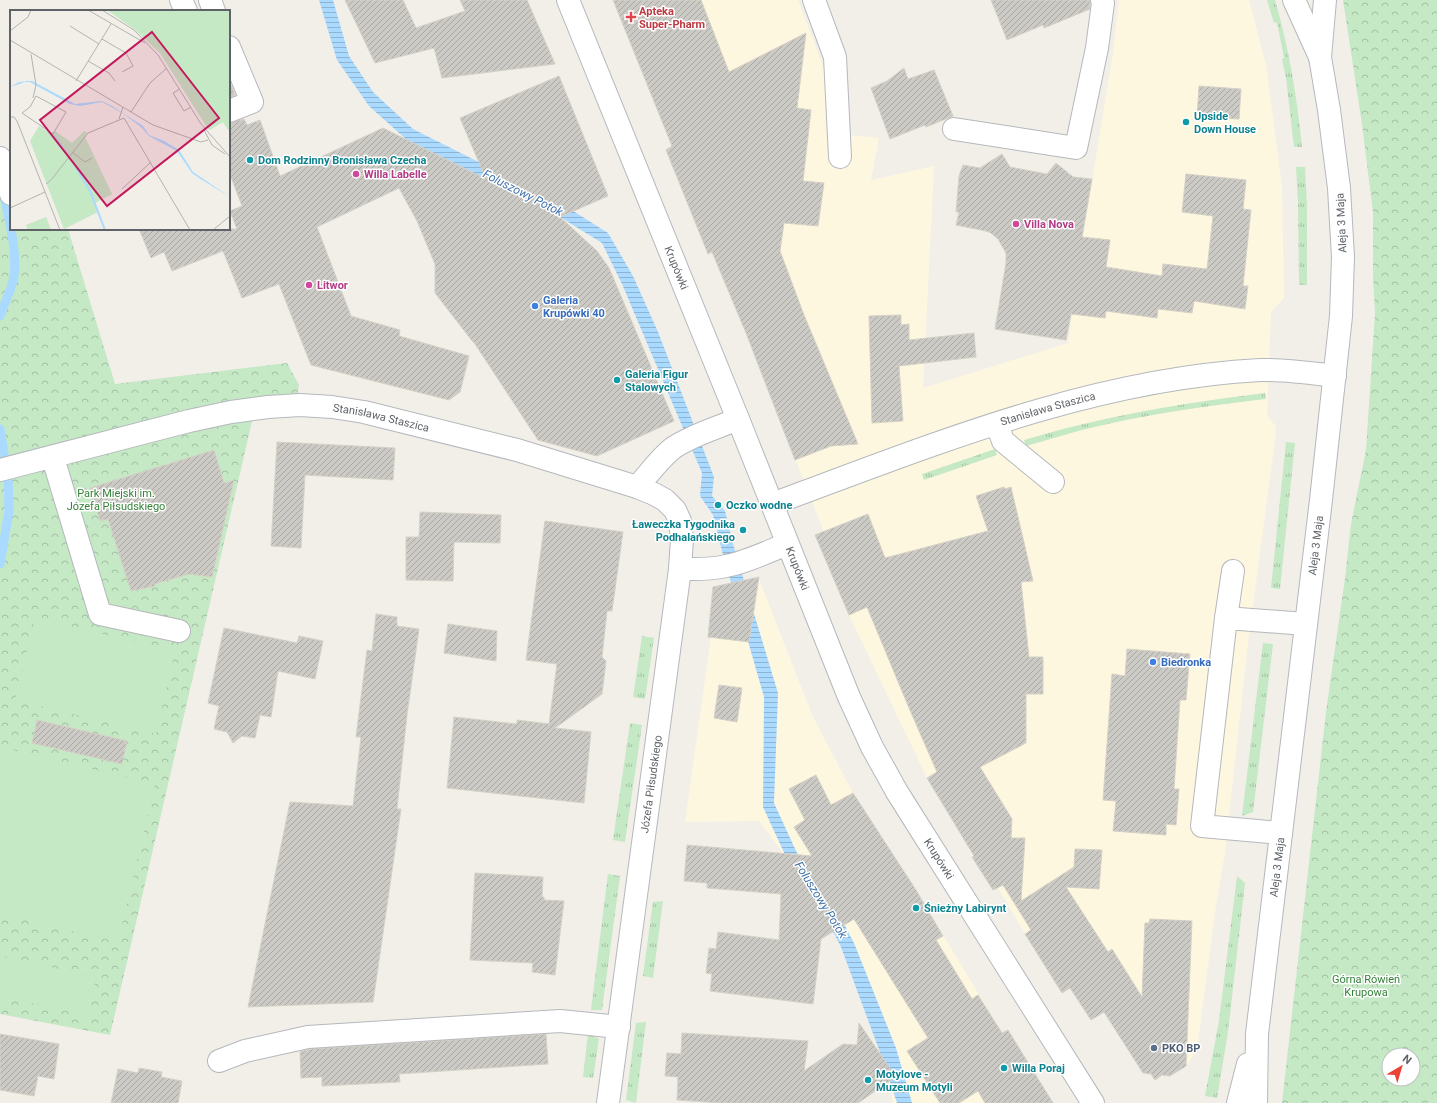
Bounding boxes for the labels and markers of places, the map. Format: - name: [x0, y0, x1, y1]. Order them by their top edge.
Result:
- place label: Apteka Super-Pharm: [639, 5, 705, 31]
- marker: Apteka Super-Pharm: [626, 12, 636, 22]
- place label: Upside Down House: [1194, 110, 1256, 136]
- marker: Upside Down House: [1181, 117, 1191, 127]
- place label: Dom Rodzinny Bronisława Czecha: [258, 154, 426, 167]
- marker: Dom Rodzinny Bronisława Czecha: [245, 155, 255, 165]
- place label: Willa Labelle: [364, 168, 427, 181]
- marker: Willa Labelle: [351, 169, 361, 179]
- place label: Villa Nova: [1024, 218, 1074, 231]
- marker: Villa Nova: [1011, 219, 1021, 229]
- place label: Litwor: [317, 279, 348, 292]
- marker: Litwor: [304, 280, 314, 290]
- place label: Galeria Krupówki 40: [543, 294, 605, 320]
- marker: Galeria Krupówki 40: [530, 301, 540, 311]
- place label: Galeria Figur Stalowych: [625, 368, 688, 394]
- marker: Galeria Figur Stalowych: [612, 375, 622, 385]
- place label: Oczko wodne: [726, 499, 792, 512]
- marker: Oczko wodne: [713, 500, 723, 510]
- place label: Ławeczka Tygodnika Podhalańskiego: [632, 518, 735, 544]
- marker: Ławeczka Tygodnika Podhalańskiego: [738, 525, 748, 535]
- place label: Biedronka: [1161, 656, 1211, 669]
- marker: Biedronka: [1148, 657, 1158, 667]
- place label: Śnieżny Labirynt: [924, 902, 1007, 915]
- marker: Śnieżny Labirynt: [911, 903, 921, 913]
- place label: PKO BP: [1162, 1042, 1200, 1055]
- marker: PKO BP: [1149, 1043, 1159, 1053]
- place label: Willa Poraj: [1012, 1062, 1065, 1075]
- marker: Willa Poraj: [999, 1063, 1009, 1073]
- place label: Motylove - Muzeum Motyli: [876, 1068, 953, 1094]
- marker: Motylove - Muzeum Motyli: [863, 1075, 873, 1085]

